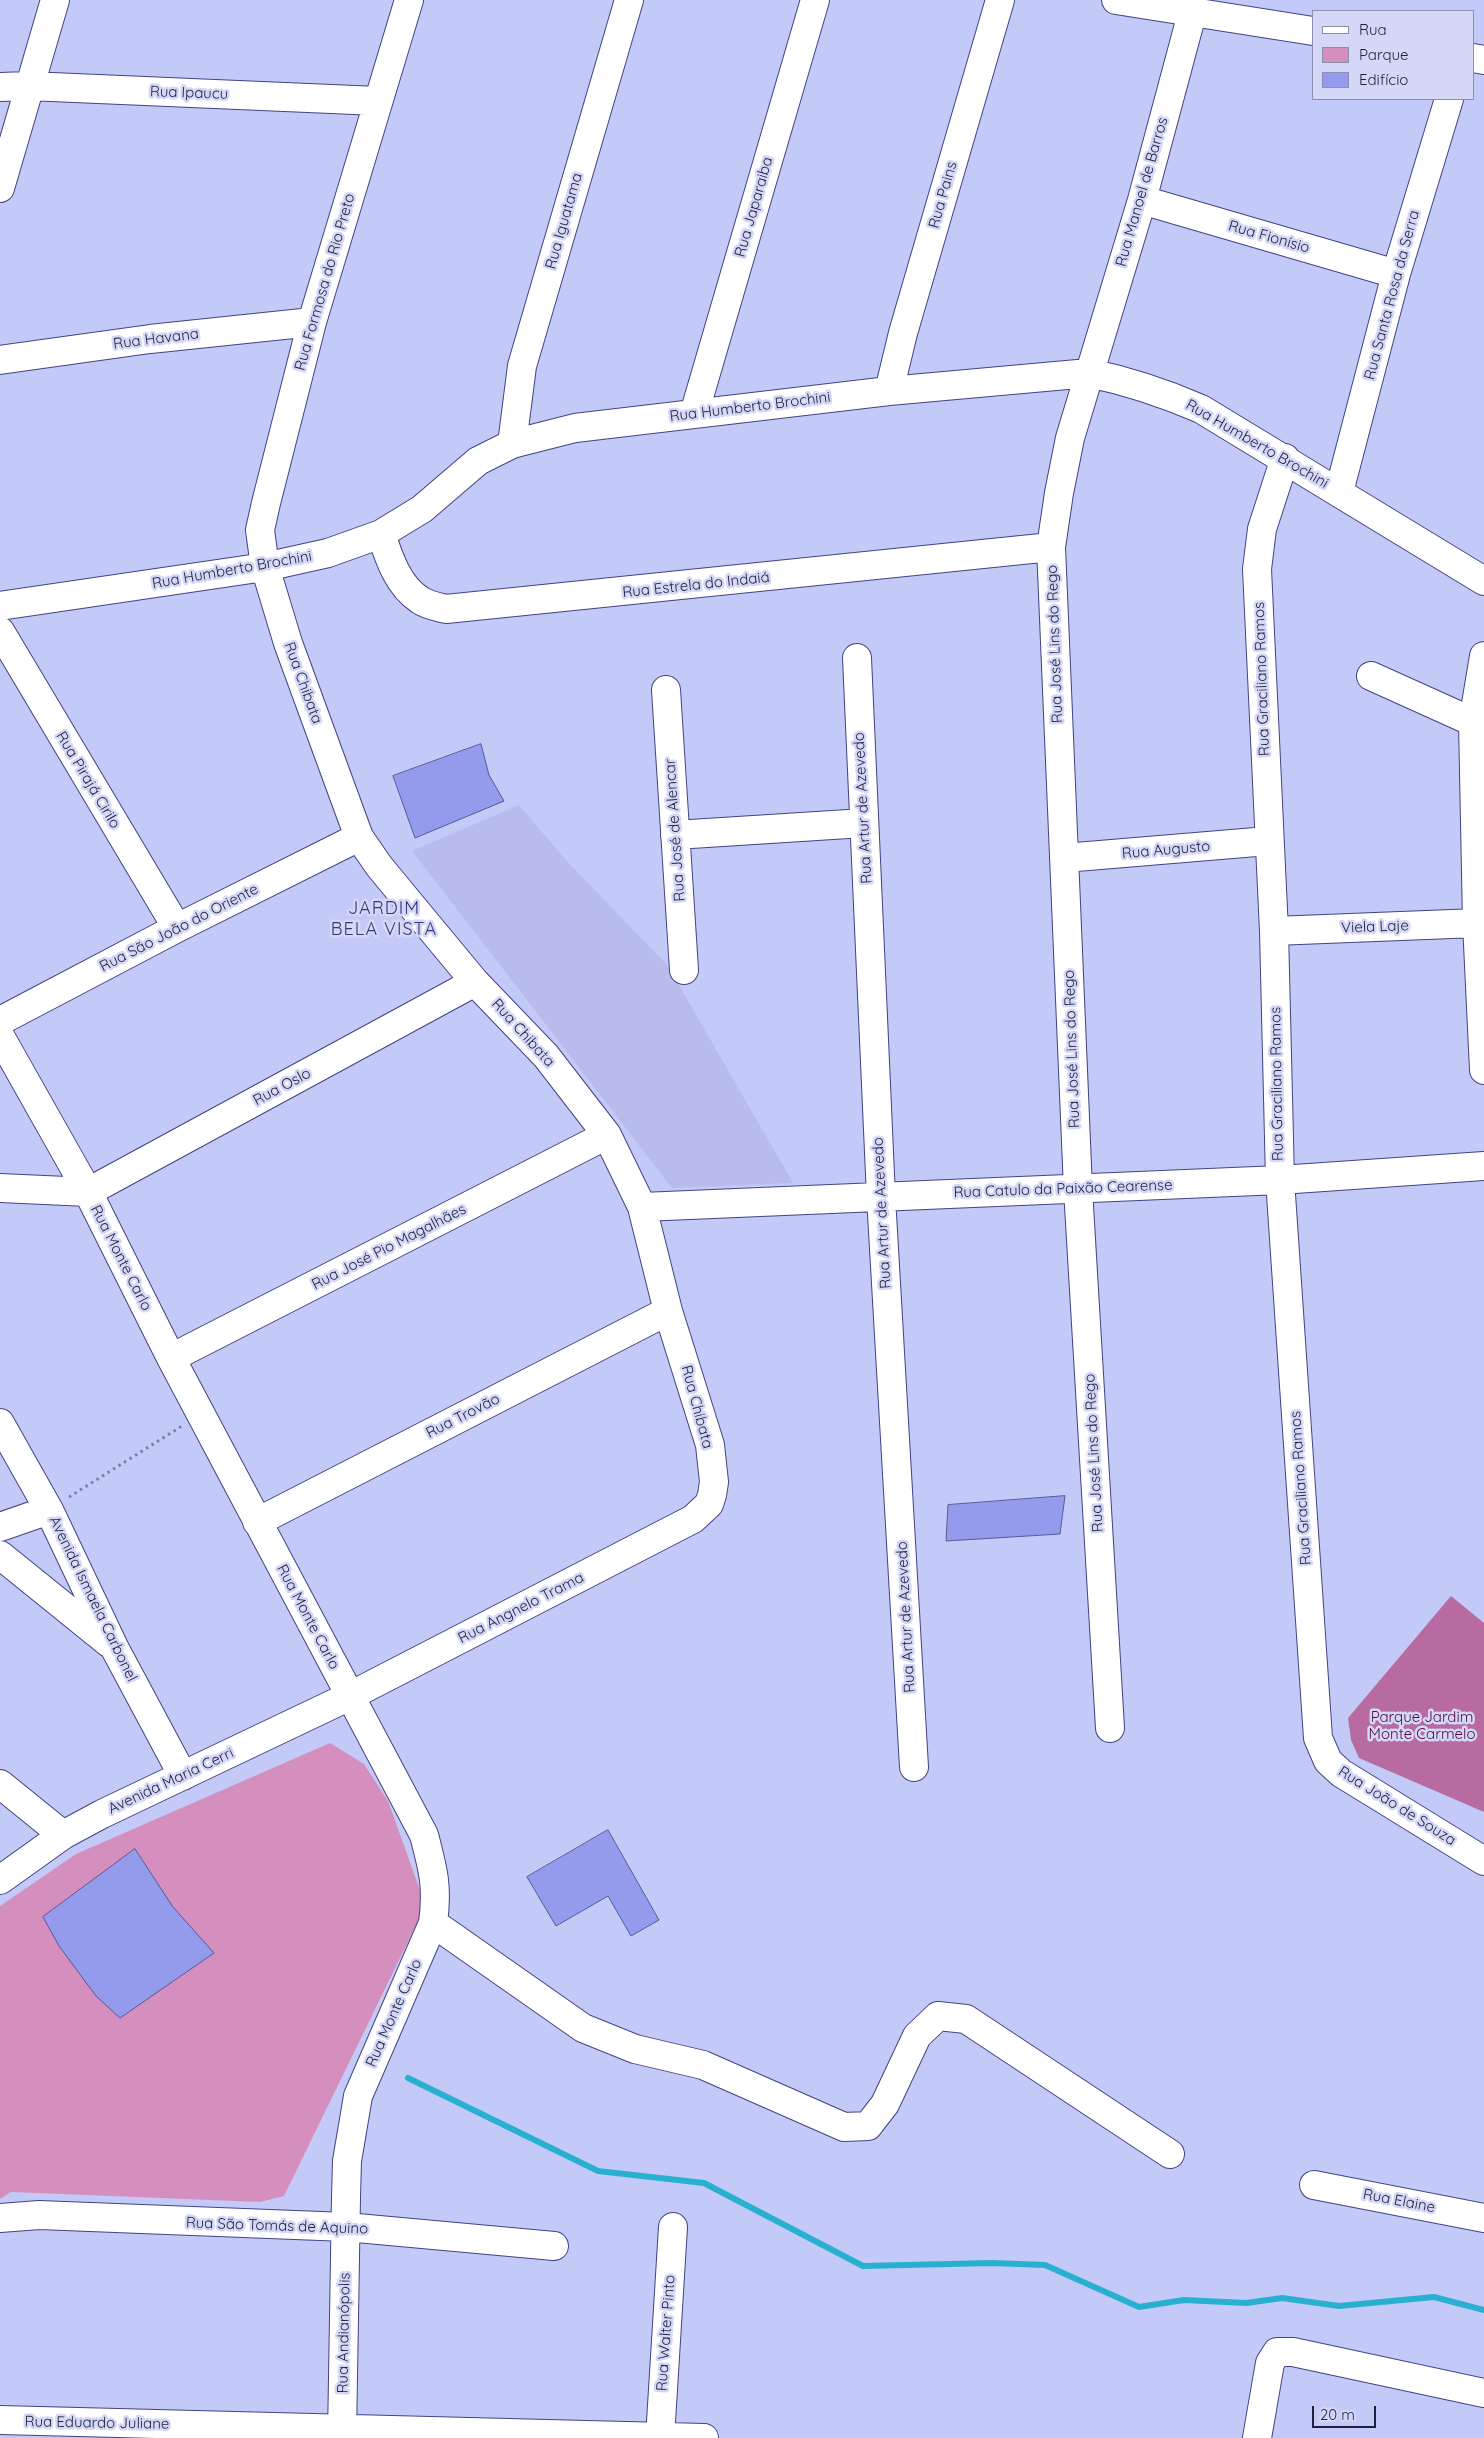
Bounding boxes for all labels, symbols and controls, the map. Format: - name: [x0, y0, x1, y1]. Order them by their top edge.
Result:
- legend: [1312, 10, 1474, 100]
- text: Rua: [1359, 20, 1387, 39]
- text: Parque: [1359, 45, 1409, 64]
- text: Edifício: [1359, 70, 1408, 89]
- street label: Rua Ipaucu: [150, 83, 228, 103]
- street label: Rua Manoel de Barros: [1112, 115, 1172, 269]
- street label: Rua Japaraiba: [731, 155, 777, 259]
- street label: Rua Pains: [925, 160, 961, 230]
- street label: Rua Iguatama: [542, 171, 586, 271]
- street label: Rua Formosa do Rio Preto: [291, 191, 359, 373]
- street label: Rua Santa Rosa da Serra: [1361, 208, 1423, 382]
- street label: Rua Fionísio: [1226, 217, 1312, 257]
- street label: Rua Havana: [112, 325, 200, 353]
- street label: Rua Humberto Brochini: [669, 388, 831, 426]
- street label: Rua Humberto Brochini: [1182, 396, 1332, 492]
- street label: Rua Humberto Brochini: [151, 547, 313, 593]
- street label: Rua José Lins do Rego: [1043, 564, 1067, 724]
- street label: Rua Estrela do Indaiá: [621, 568, 771, 602]
- street label: Rua Graciliano Ramos: [1250, 602, 1274, 756]
- street label: Rua Chibata: [280, 640, 326, 726]
- street label: Rua Pirajá Cirilo: [52, 728, 124, 832]
- street label: Rua Artur de Azevedo: [850, 732, 876, 884]
- street label: Rua José de Alencar: [661, 758, 689, 902]
- street label: Rua Augusto: [1121, 837, 1211, 863]
- street label: Rua São João do Oriente: [97, 880, 261, 976]
- district label: JARDIM BELA VISTA: [330, 898, 438, 941]
- street label: Viela Laje: [1341, 917, 1409, 937]
- street label: Rua José Lins do Rego: [1060, 969, 1084, 1129]
- street label: Rua Chibata: [488, 995, 558, 1071]
- street label: Rua Graciliano Ramos: [1267, 1007, 1287, 1161]
- street label: Rua Oslo: [250, 1064, 314, 1110]
- street label: Rua Artur de Azevedo: [869, 1137, 895, 1289]
- street label: Rua Catulo da Paixão Cearense: [953, 1176, 1173, 1202]
- street label: Rua José Pio Magalhães: [309, 1200, 469, 1294]
- street label: Rua Monte Carlo: [87, 1202, 155, 1314]
- street label: Rua Chibata: [677, 1363, 717, 1451]
- street label: Rua José Lins do Rego: [1081, 1373, 1107, 1533]
- street label: Rua Trovão: [423, 1390, 503, 1442]
- street label: Rua Graciliano Ramos: [1287, 1410, 1315, 1566]
- street label: Avenida Ismaela Carbonel: [45, 1513, 141, 1685]
- street label: Rua Artur de Azevedo: [893, 1541, 919, 1693]
- street label: Rua Monte Carlo: [273, 1561, 343, 1673]
- street label: Rua Angnelo Trama: [455, 1569, 587, 1647]
- park label: Parque Jardim Monte Carmelo: [1369, 1708, 1475, 1743]
- street label: Avenida Maria Cerri: [105, 1744, 237, 1818]
- street label: Rua João de Souza: [1335, 1762, 1459, 1850]
- street label: Rua Monte Carlo: [362, 1956, 426, 2070]
- street label: Rua Elaine: [1361, 2185, 1437, 2217]
- street label: Rua São Tomás de Aquino: [186, 2214, 368, 2238]
- street label: Rua Andianópolis: [334, 2272, 354, 2394]
- street label: Rua Walter Pinto: [653, 2274, 679, 2392]
- scale bar: [1314, 2396, 1378, 2428]
- text: 20 m: [1320, 2405, 1355, 2424]
- street label: Rua Eduardo Juliane: [24, 2413, 170, 2433]

